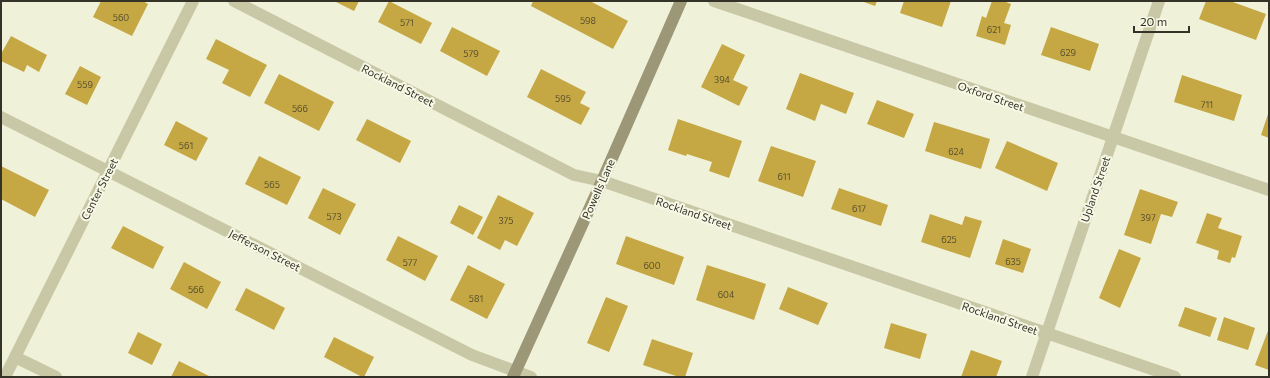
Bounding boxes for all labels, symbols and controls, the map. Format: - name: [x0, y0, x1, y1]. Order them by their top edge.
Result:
- scale bar: [1134, 8, 1189, 34]
- house number: 560: [113, 12, 129, 23]
- text: 20 m: [1140, 14, 1167, 28]
- house number: 598: [580, 15, 596, 26]
- house number: 571: [400, 17, 414, 28]
- house number: 621: [987, 24, 1001, 35]
- house number: 629: [1060, 47, 1076, 58]
- house number: 579: [463, 48, 479, 59]
- street label: Rockland Street: [360, 61, 437, 109]
- house number: 394: [714, 74, 731, 85]
- house number: 559: [77, 79, 93, 90]
- street label: Oxford Street: [956, 79, 1026, 114]
- house number: 595: [555, 93, 571, 104]
- house number: 711: [1201, 99, 1213, 110]
- house number: 566: [292, 103, 308, 114]
- house number: 561: [179, 140, 193, 151]
- house number: 624: [948, 146, 964, 157]
- street label: Upland Street: [1078, 154, 1113, 224]
- street label: Center Street: [78, 156, 120, 222]
- street label: Powells Lane: [579, 157, 617, 221]
- house number: 611: [777, 171, 791, 182]
- house number: 565: [264, 179, 280, 190]
- street label: Rockland Street: [654, 194, 734, 232]
- house number: 617: [852, 203, 866, 214]
- house number: 573: [326, 211, 342, 222]
- house number: 397: [1140, 212, 1156, 223]
- house number: 375: [499, 215, 514, 226]
- street label: Jefferson Street: [227, 226, 303, 275]
- house number: 625: [941, 234, 957, 245]
- house number: 635: [1005, 256, 1021, 267]
- house number: 577: [403, 257, 418, 268]
- house number: 600: [643, 260, 661, 271]
- house number: 566: [188, 284, 204, 295]
- house number: 604: [718, 289, 735, 300]
- house number: 581: [469, 293, 483, 304]
- street label: Rockland Street: [960, 299, 1040, 337]

